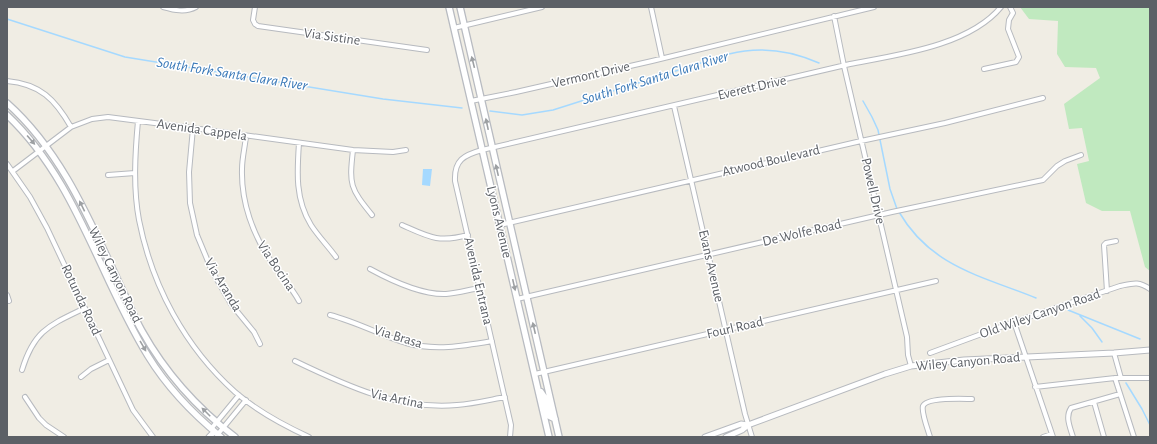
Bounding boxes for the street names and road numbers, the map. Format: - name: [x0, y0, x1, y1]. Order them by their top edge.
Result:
- street label: Via Sistine: [303, 26, 361, 48]
- street label: Vermont Drive: [551, 59, 631, 91]
- street label: Everett Drive: [716, 73, 788, 103]
- street label: Avenida Cappela: [156, 117, 249, 143]
- street label: Atwood Boulevard: [721, 143, 821, 179]
- street label: Powell Drive: [859, 157, 887, 225]
- street label: Lyons Avenue: [484, 185, 514, 259]
- street label: De Wolfe Road: [761, 217, 843, 249]
- street label: Wiley Canyon Road: [86, 225, 144, 325]
- street label: Evans Avenue: [696, 228, 726, 304]
- street label: Avenida Entrana: [461, 236, 495, 327]
- street label: Via Bocina: [254, 239, 298, 294]
- street label: Via Aranda: [202, 256, 245, 315]
- street label: Rotunda Road: [58, 262, 104, 338]
- street label: Old Wiley Canyon Road: [978, 287, 1102, 341]
- street label: Fourl Road: [705, 315, 765, 341]
- street label: Via Brasa: [372, 323, 424, 351]
- street label: Wiley Canyon Road: [915, 350, 1021, 374]
- street label: Via Artina: [369, 387, 425, 412]

